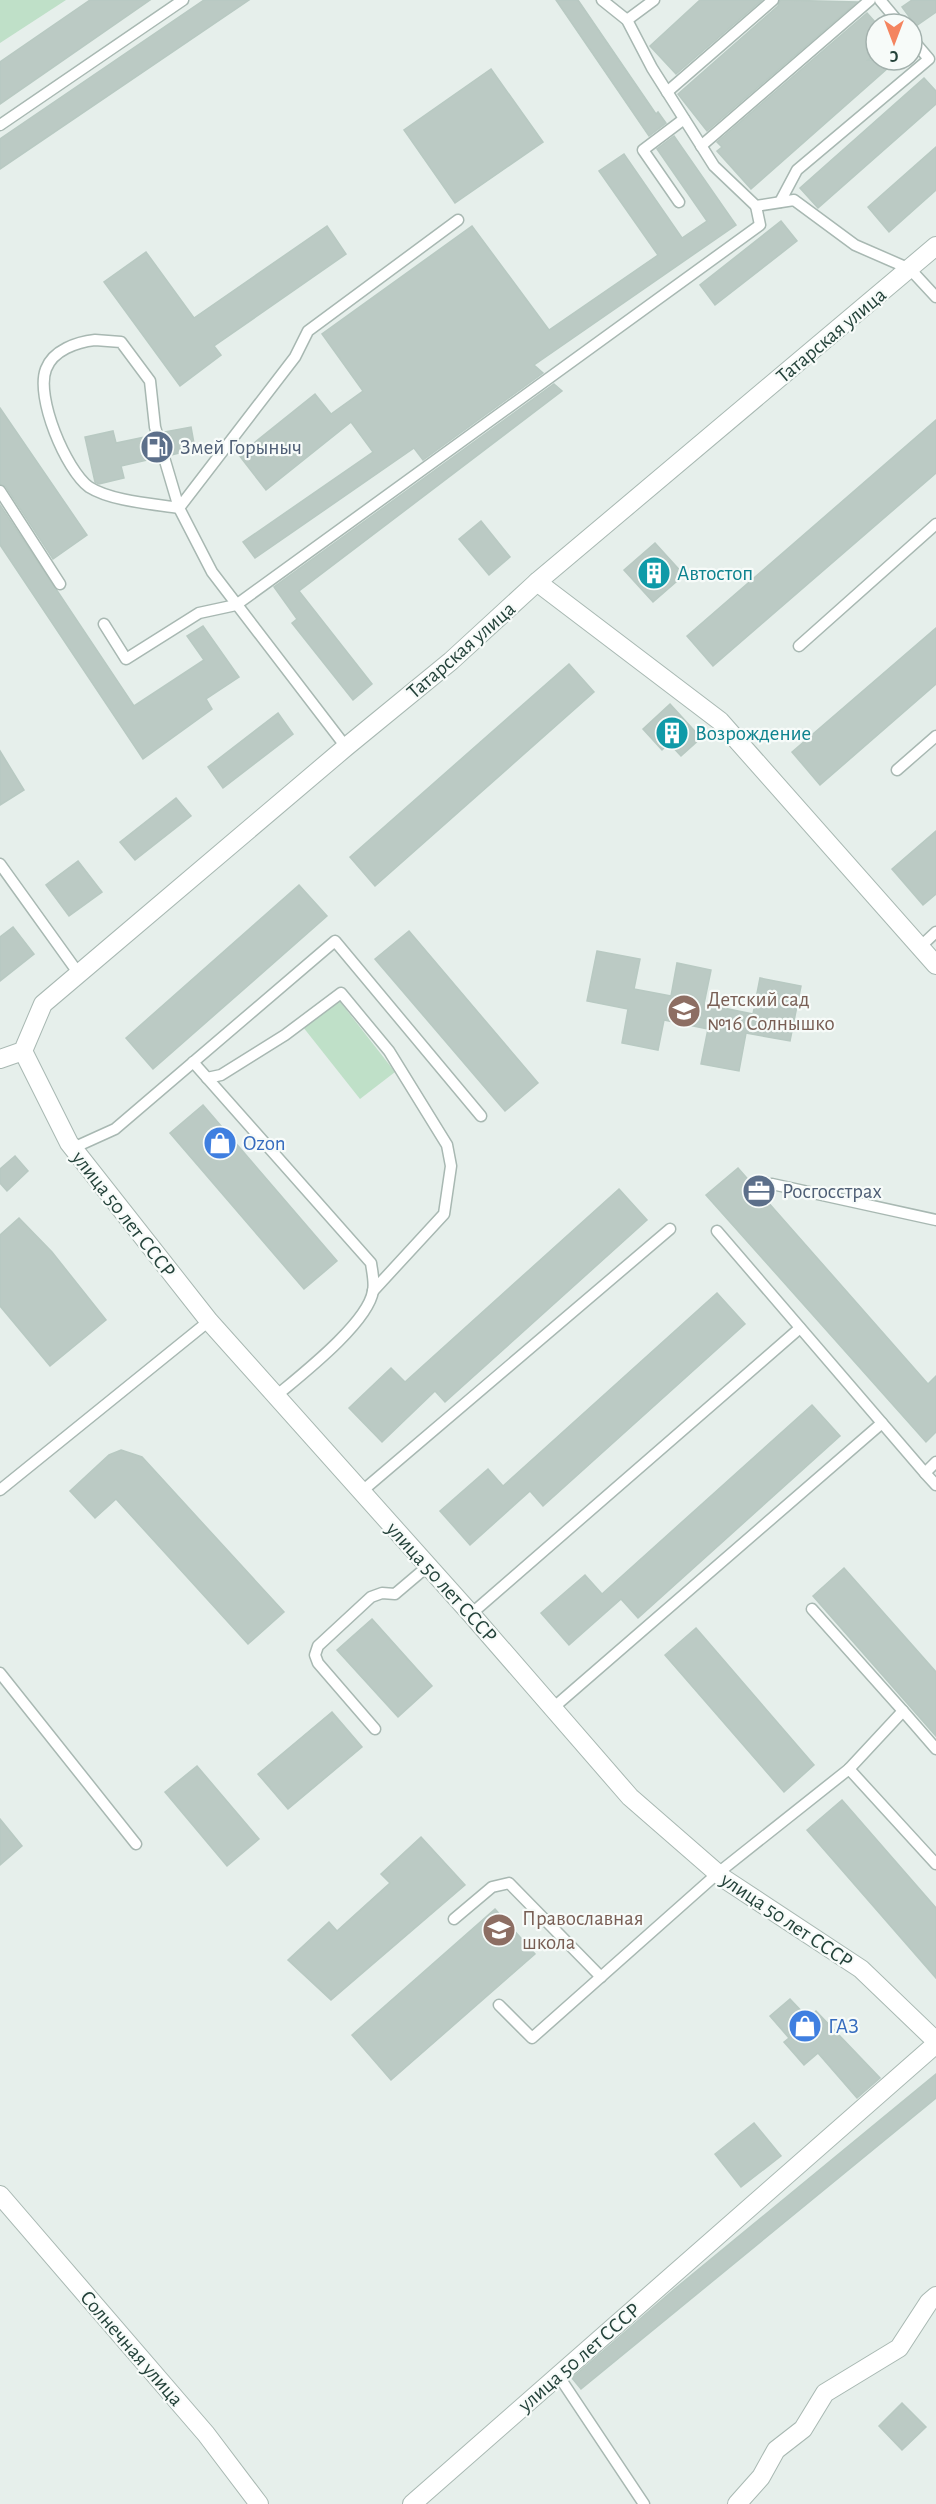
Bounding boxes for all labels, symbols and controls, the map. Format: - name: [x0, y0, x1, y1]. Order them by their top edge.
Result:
- north arrow: [864, 12, 924, 72]
- text: С: [889, 48, 898, 64]
- street label: Татарская улица: [773, 283, 890, 387]
- fuel station icon: Змей Горыныч: [139, 429, 175, 465]
- place label: Змей Горыныч: [180, 437, 302, 458]
- building icon: Автостоп: [636, 555, 672, 591]
- place label: Автостоп: [677, 563, 753, 584]
- street label: Татарская улица: [403, 598, 520, 703]
- building icon: Возрождение: [654, 715, 690, 751]
- place label: Возрождение: [695, 723, 811, 744]
- place label: Детский сад №16 Солнышко: [707, 989, 835, 1034]
- school or university icon: Детский сад №16 Солнышко: [666, 993, 702, 1029]
- shop icon: Ozon: [202, 1125, 238, 1161]
- place label: Ozon: [243, 1133, 286, 1154]
- street label: улица 50 лет СССР: [67, 1146, 179, 1281]
- office icon: Росгосстрах: [741, 1173, 777, 1209]
- place label: Росгосстрах: [782, 1181, 882, 1202]
- street label: улица 50 лет СССР: [382, 1517, 501, 1647]
- street label: улица 50 лет СССР: [716, 1868, 856, 1972]
- place label: Православная школа: [522, 1908, 644, 1953]
- school or university icon: Православная школа: [481, 1912, 517, 1948]
- shop icon: ГАЗ: [787, 2008, 823, 2044]
- place label: ГАЗ: [828, 2016, 859, 2037]
- street label: Солнечная улица: [76, 2287, 187, 2410]
- street label: улица 50 лет СССР: [514, 2299, 644, 2416]

